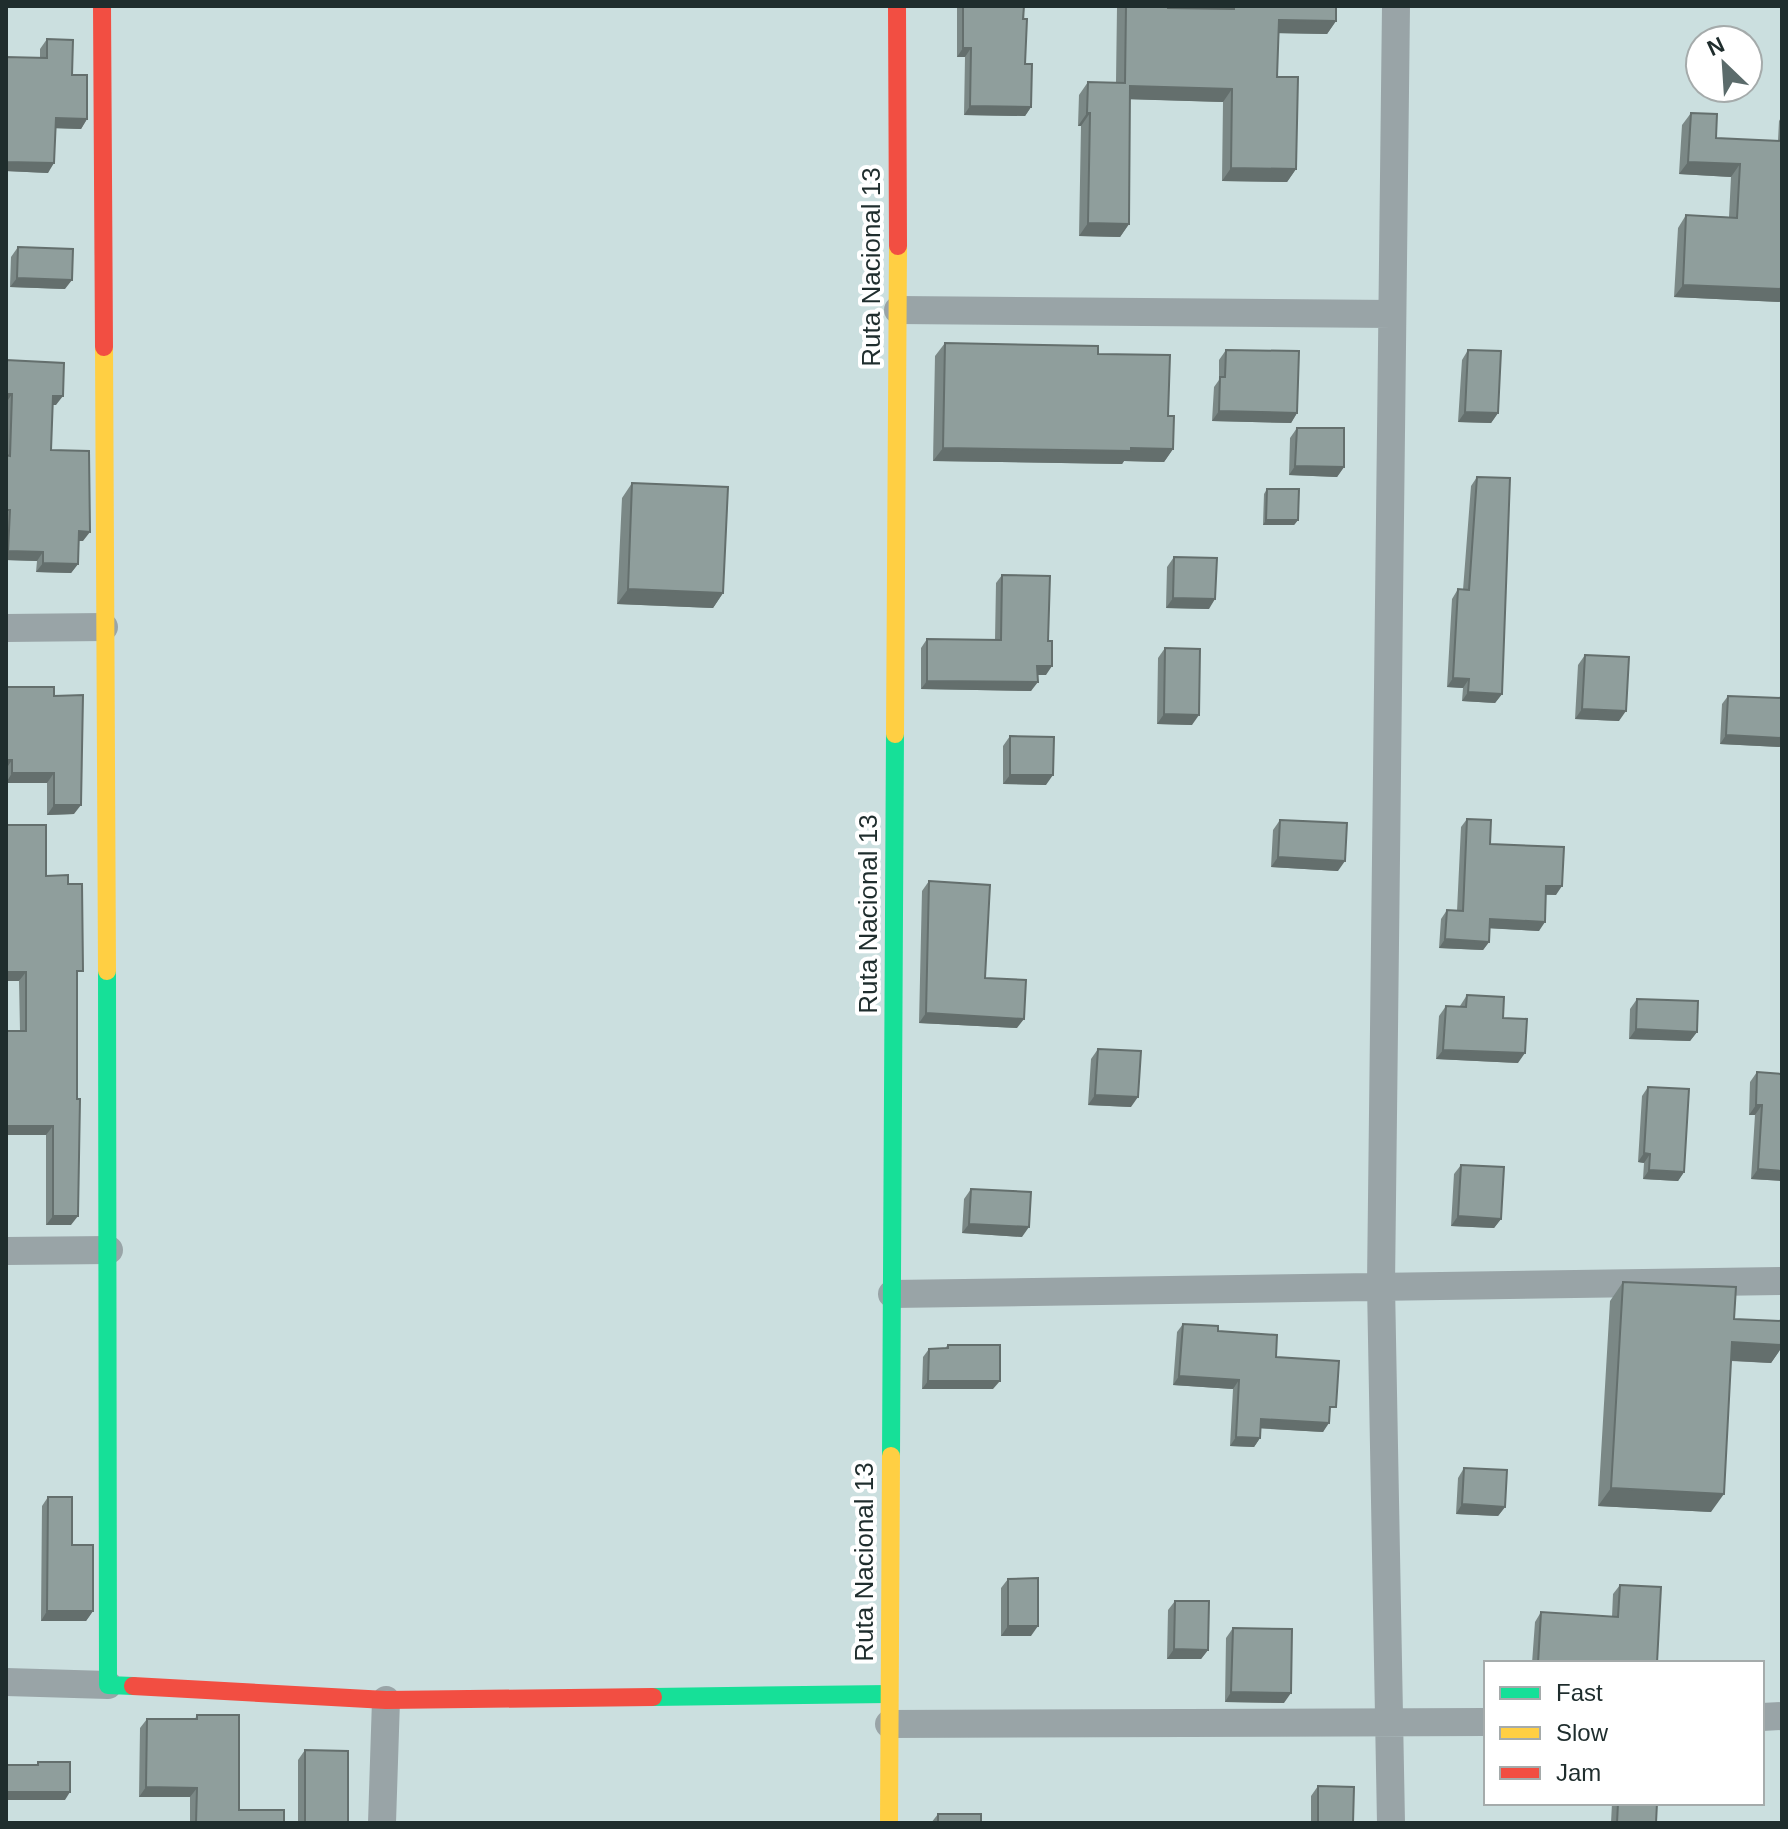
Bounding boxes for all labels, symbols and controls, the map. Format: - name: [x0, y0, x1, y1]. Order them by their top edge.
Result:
- north arrow: [1684, 24, 1764, 104]
- text: N: [1703, 32, 1728, 61]
- street label: Ruta Nacional 13: [856, 167, 886, 367]
- street label: Ruta Nacional 13: [853, 814, 883, 1014]
- street label: Ruta Nacional 13: [849, 1462, 879, 1662]
- legend: [1484, 1661, 1764, 1805]
- text: Fast: [1556, 1679, 1603, 1706]
- text: Slow: [1556, 1719, 1609, 1746]
- text: Jam: [1556, 1759, 1601, 1786]

